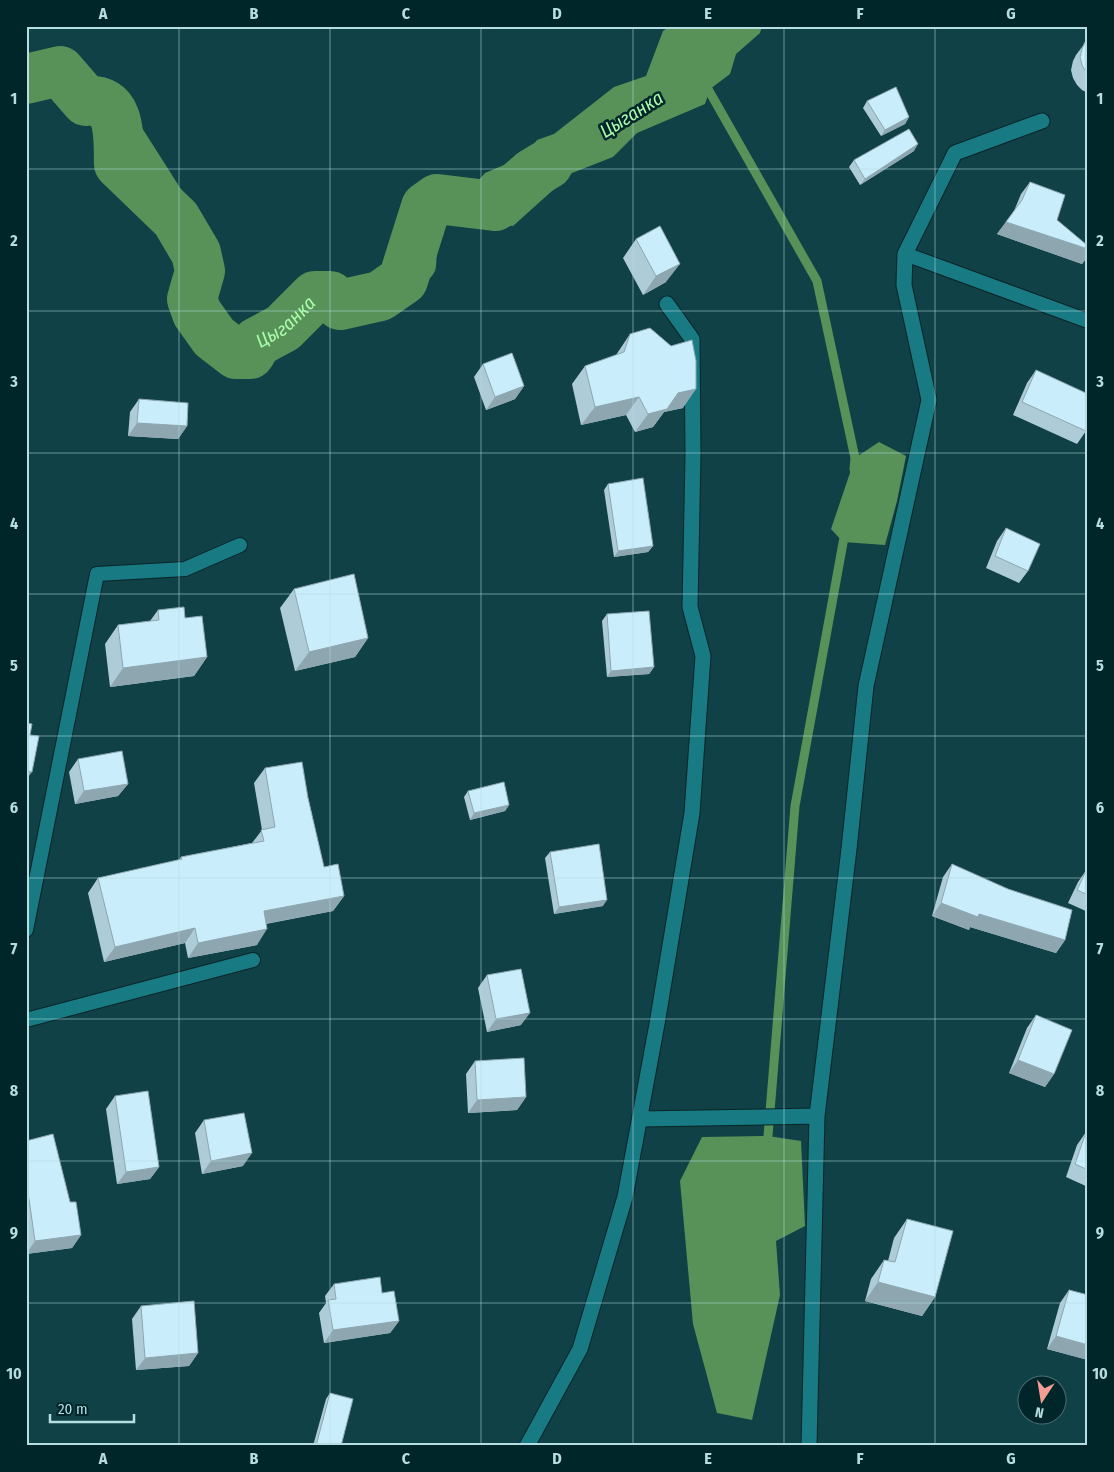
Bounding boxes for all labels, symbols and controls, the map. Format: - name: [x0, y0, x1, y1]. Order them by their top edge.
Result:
- text: A: [98, 4, 108, 23]
- text: B: [250, 4, 259, 23]
- text: C: [402, 4, 411, 23]
- text: D: [552, 4, 562, 23]
- text: E: [704, 4, 712, 23]
- text: F: [856, 4, 864, 23]
- text: G: [1006, 4, 1016, 23]
- water label: Цыганка: [595, 86, 667, 143]
- text: 1: [11, 89, 17, 108]
- text: 1: [1097, 89, 1103, 108]
- text: 2: [9, 231, 18, 250]
- text: 2: [1095, 231, 1104, 250]
- water label: Цыганка: [252, 291, 320, 353]
- text: 3: [9, 372, 18, 391]
- text: 3: [1095, 372, 1104, 391]
- text: 4: [10, 514, 18, 533]
- text: 4: [1096, 514, 1104, 533]
- text: 5: [10, 656, 18, 675]
- text: 5: [1096, 656, 1104, 675]
- text: 6: [10, 798, 18, 817]
- text: 6: [1096, 798, 1104, 817]
- text: 7: [11, 939, 18, 958]
- text: 7: [1097, 939, 1104, 958]
- text: 8: [10, 1081, 19, 1100]
- text: 8: [1096, 1081, 1105, 1100]
- text: 9: [10, 1223, 18, 1242]
- text: 9: [1096, 1223, 1104, 1242]
- text: 10: [6, 1364, 22, 1383]
- text: 10: [1092, 1364, 1108, 1383]
- north arrow: [1016, 1374, 1066, 1424]
- scale bar: [50, 1392, 134, 1424]
- text: 20 m: [58, 1400, 88, 1418]
- text: N: [1034, 1403, 1045, 1421]
- text: A: [98, 1449, 108, 1468]
- text: B: [250, 1449, 259, 1468]
- text: C: [402, 1449, 411, 1468]
- text: D: [552, 1449, 562, 1468]
- text: E: [704, 1449, 712, 1468]
- text: F: [856, 1449, 864, 1468]
- text: G: [1006, 1449, 1016, 1468]

